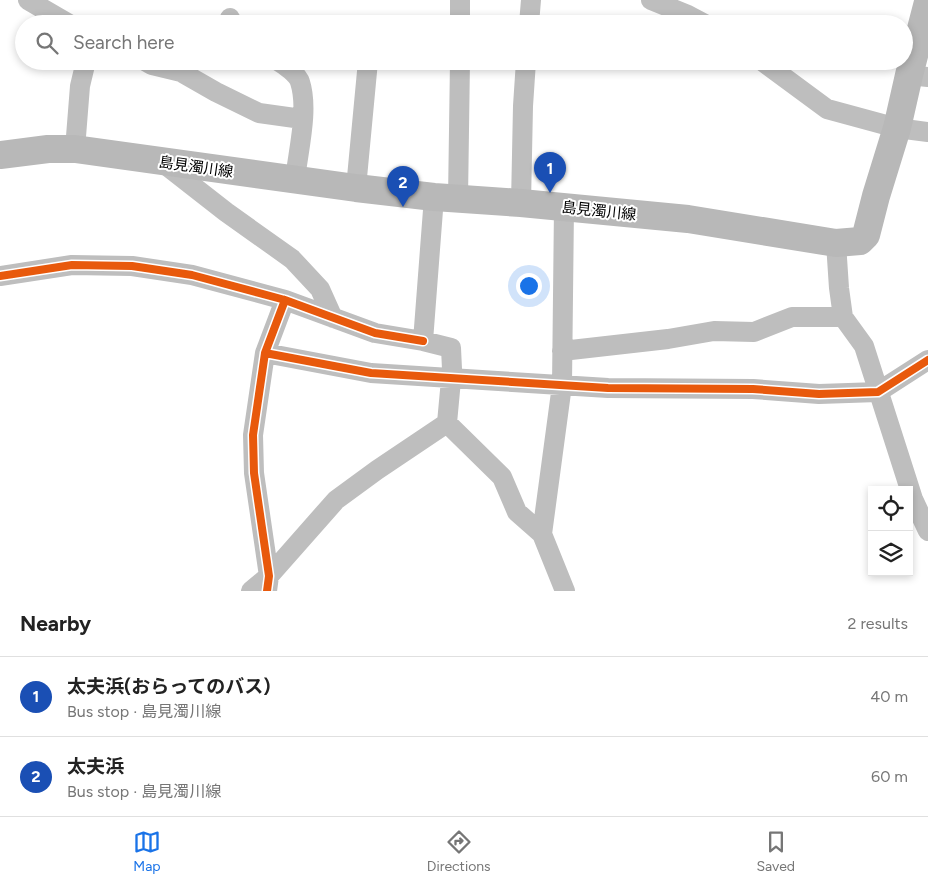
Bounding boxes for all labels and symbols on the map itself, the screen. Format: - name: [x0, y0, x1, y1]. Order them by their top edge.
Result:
- pin: 1: [534, 152, 566, 193]
- street label: 島見濁川線: [158, 153, 234, 181]
- pin: 2: [387, 166, 419, 207]
- street label: 島見濁川線: [561, 198, 637, 224]
- your location: [516, 273, 542, 299]

